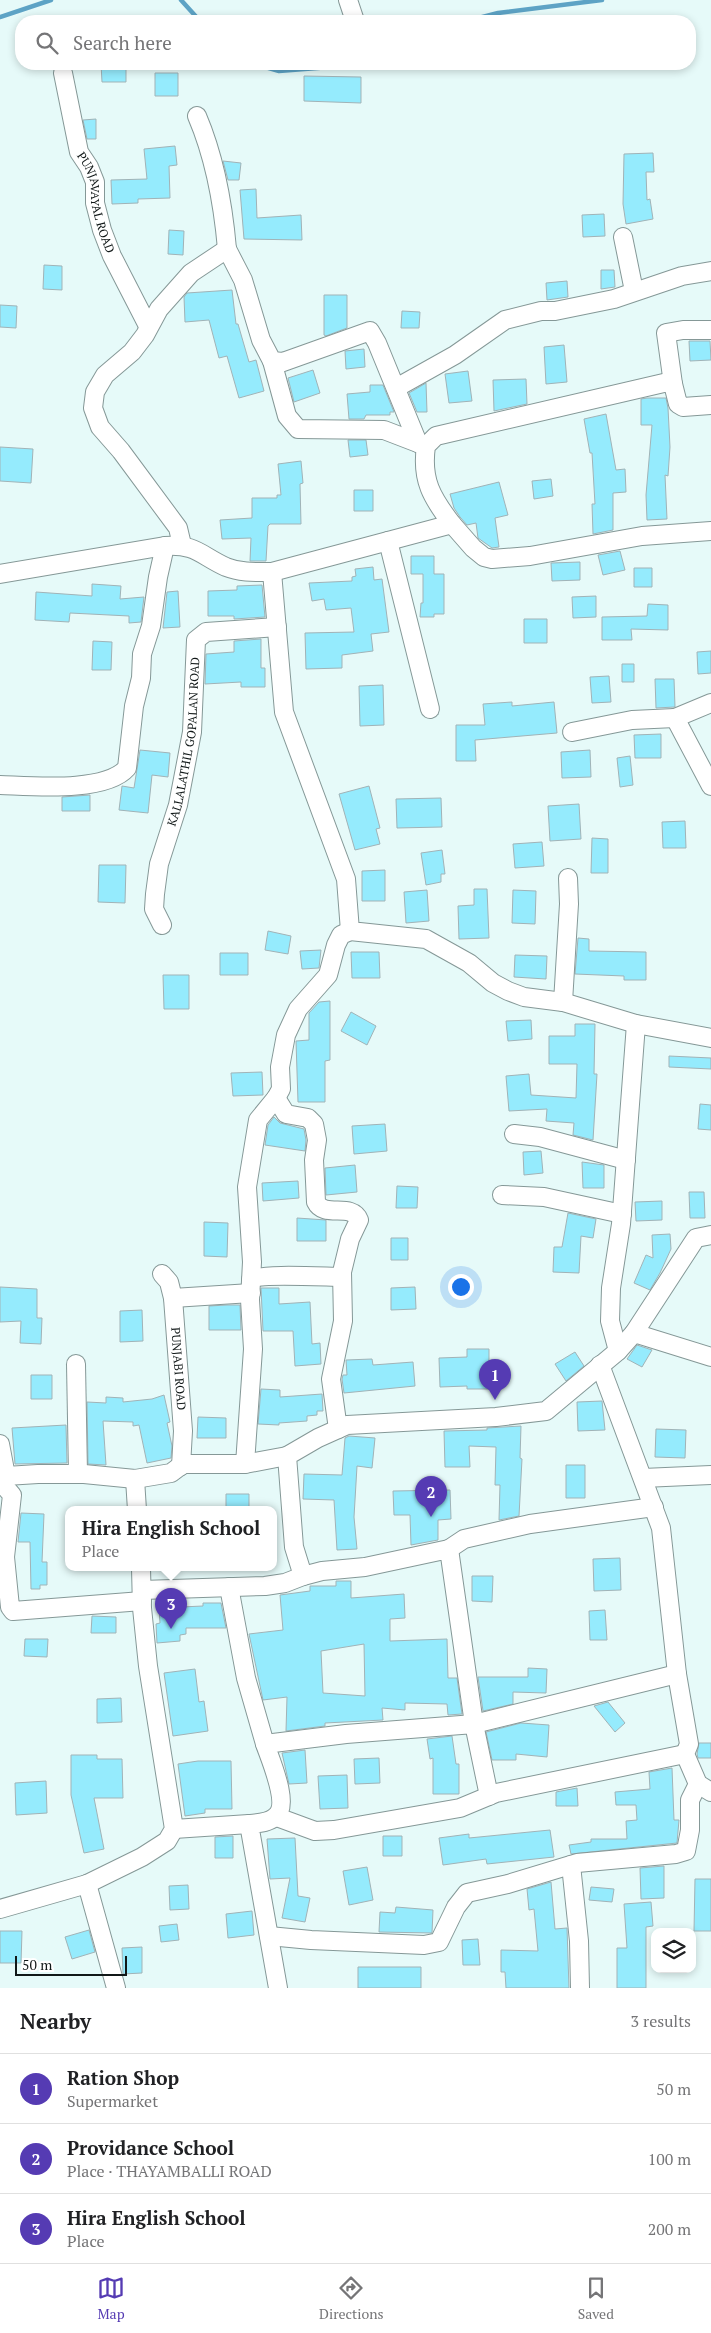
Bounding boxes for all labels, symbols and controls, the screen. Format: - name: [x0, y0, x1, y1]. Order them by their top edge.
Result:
- search box: [15, 15, 696, 70]
- icon: search: [33, 29, 61, 57]
- text: Search here: [73, 30, 172, 55]
- street label: PUNJAVAYAL ROAD: [74, 149, 118, 255]
- street label: KALLALATHIL GOPALAN ROAD: [164, 657, 202, 828]
- your location: [448, 1274, 474, 1300]
- street label: PUNJABI ROAD: [168, 1327, 189, 1411]
- pin: 1: [479, 1359, 511, 1400]
- pin: 2: [415, 1476, 447, 1517]
- popup: [65, 1506, 277, 1571]
- text: Hira English School: [82, 1515, 260, 1540]
- text: Place: [82, 1540, 119, 1562]
- pin: 3: [155, 1588, 187, 1629]
- map controls: [651, 1928, 696, 1973]
- button: layers: [651, 1928, 696, 1973]
- scale bar: [15, 1953, 128, 1976]
- text: 50 m: [22, 1955, 52, 1974]
- text: Nearby: [20, 2007, 91, 2035]
- text: 3 results: [631, 2010, 691, 2032]
- text: Ration Shop: [67, 2065, 179, 2090]
- text: 1: [31, 2078, 41, 2100]
- text: 50 m: [656, 2078, 691, 2100]
- text: Supermarket: [67, 2090, 158, 2112]
- text: Providance School: [67, 2135, 234, 2160]
- text: 2: [31, 2148, 41, 2170]
- text: 100 m: [648, 2148, 691, 2170]
- text: Place · THAYAMBALLI ROAD: [67, 2160, 272, 2182]
- text: Hira English School: [67, 2205, 246, 2230]
- text: 3: [31, 2218, 41, 2240]
- text: 200 m: [648, 2218, 691, 2240]
- text: Place: [67, 2230, 105, 2252]
- tab: Map: [97, 2274, 125, 2323]
- tab: Directions: [319, 2274, 384, 2323]
- tab: Saved: [578, 2274, 614, 2323]

